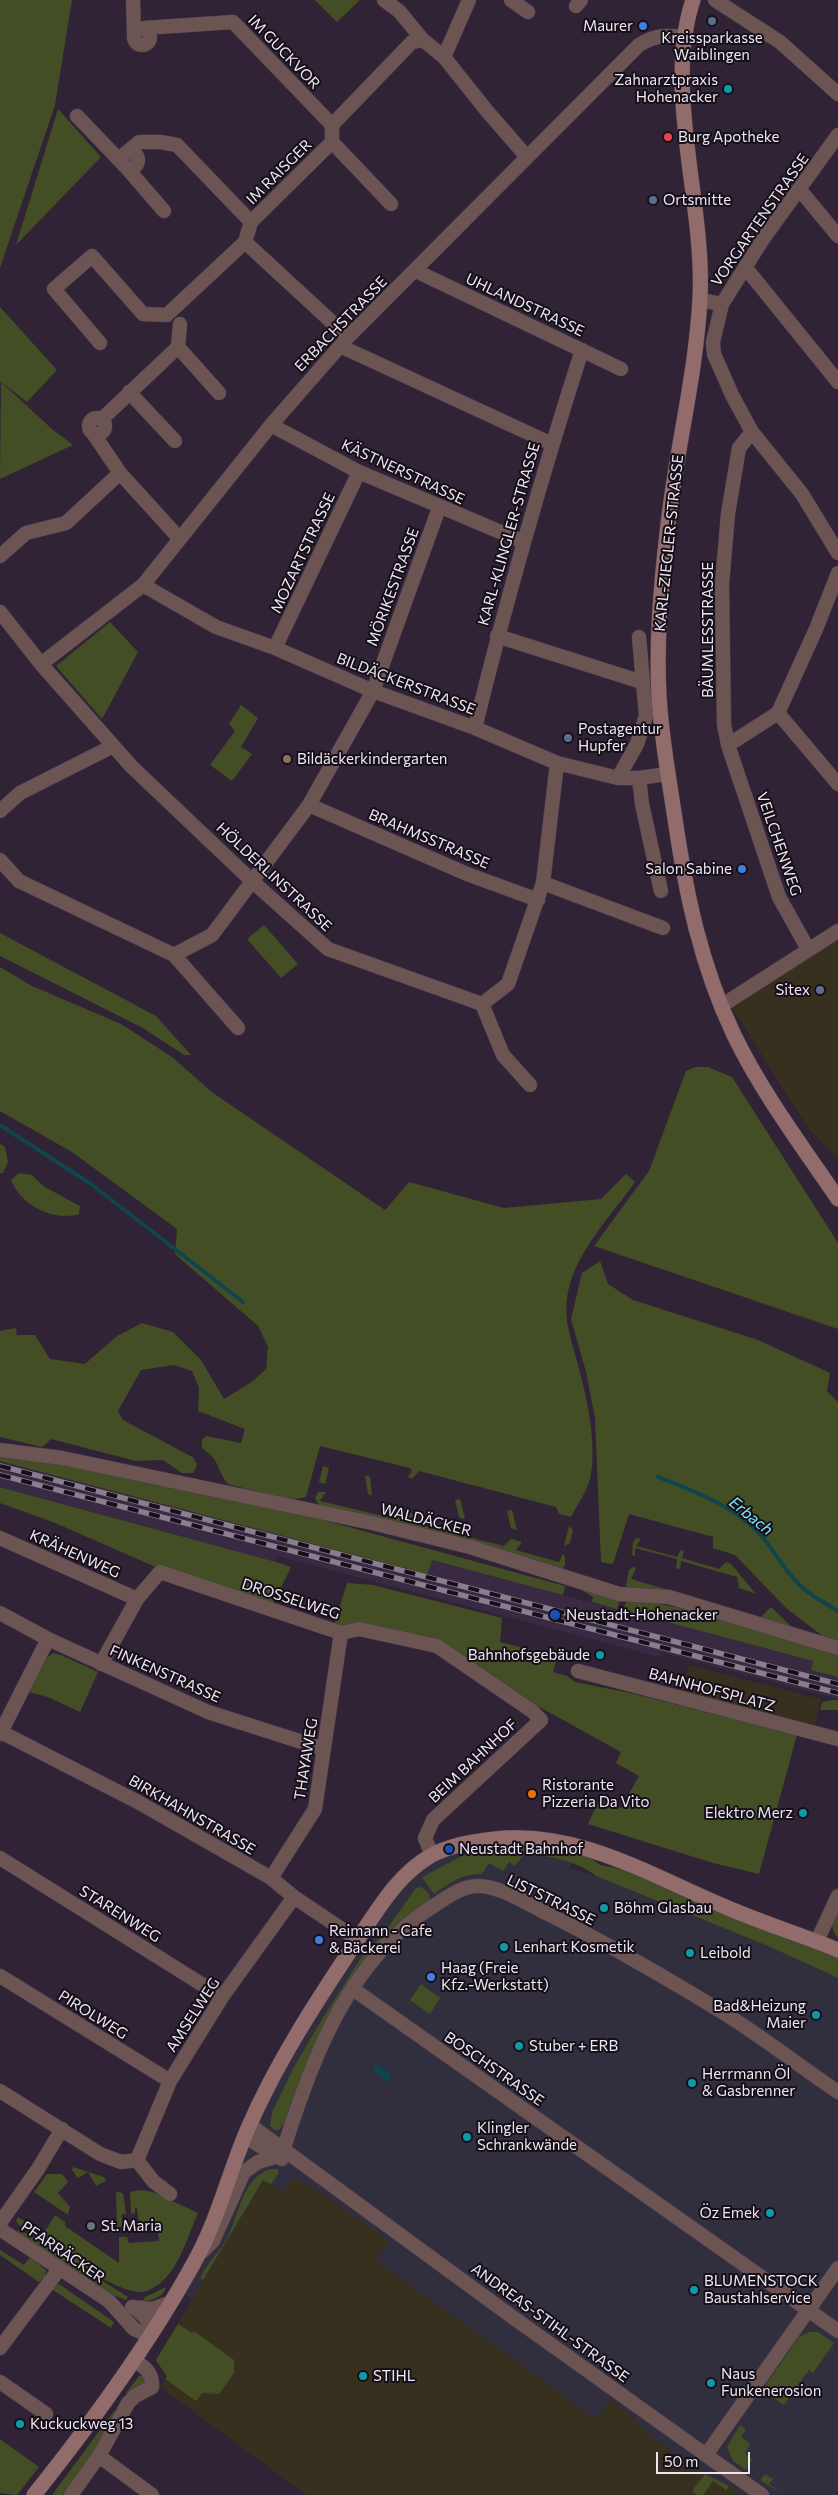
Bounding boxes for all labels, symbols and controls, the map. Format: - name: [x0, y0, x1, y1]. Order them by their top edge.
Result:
- street label: IM GUCKVOR: [244, 11, 324, 93]
- marker: Kreissparkasse Waiblingen: [706, 15, 718, 27]
- place label: Maurer: [583, 17, 633, 35]
- marker: Maurer: [637, 20, 649, 32]
- place label: Kreissparkasse Waiblingen: [661, 29, 763, 64]
- place label: Zahnarztpraxis Hohenacker: [614, 71, 718, 106]
- marker: Zahnarztpraxis Hohenacker: [722, 83, 734, 95]
- place label: Burg Apotheke: [678, 128, 779, 146]
- marker: Burg Apotheke: [662, 131, 674, 143]
- street label: IM RAISGER: [243, 136, 315, 208]
- street label: VORGARTENSTRASSE: [707, 150, 813, 290]
- place label: Ortsmitte: [663, 191, 731, 209]
- marker: Ortsmitte: [647, 194, 659, 206]
- street label: UHLANDSTRASSE: [463, 270, 587, 340]
- street label: ERBACHSTRASSE: [291, 273, 391, 375]
- street label: KÄSTNERSTRASSE: [338, 436, 468, 508]
- street label: KARL-KLINGLER-STRASSE: [474, 440, 544, 628]
- street label: KARL-ZIEGLER-STRASSE: [651, 454, 687, 632]
- street label: MOZARTSTRASSE: [267, 490, 339, 616]
- street label: MÖRIKESTRASSE: [363, 525, 423, 649]
- street label: BÄUMLESSTRASSE: [699, 562, 717, 698]
- street label: BILDÄCKERSTRASSE: [334, 649, 478, 719]
- place label: Postagentur Hupfer: [578, 720, 662, 755]
- marker: Postagentur Hupfer: [562, 732, 574, 744]
- place label: Bildäckerkindergarten: [297, 750, 447, 768]
- marker: Bildäckerkindergarten: [281, 753, 293, 765]
- street label: VEILCHENWEG: [753, 790, 805, 898]
- street label: BRAHMSSTRASSE: [366, 805, 492, 873]
- street label: HÖLDERLINSTRASSE: [213, 819, 335, 935]
- place label: Salon Sabine: [645, 860, 732, 878]
- marker: Salon Sabine: [736, 863, 748, 875]
- place label: Sitex: [775, 981, 810, 999]
- marker: Sitex: [814, 984, 826, 996]
- water label: Erbach: [725, 1493, 777, 1539]
- street label: WALDÄCKER: [379, 1500, 473, 1540]
- street label: KRÄHENWEG: [27, 1526, 123, 1582]
- street label: DROSSELWEG: [240, 1575, 342, 1623]
- place label: Neustadt-Hohenacker: [566, 1606, 718, 1624]
- marker: Neustadt-Hohenacker: [548, 1608, 562, 1622]
- street label: FINKENSTRASSE: [107, 1641, 223, 1707]
- place label: Bahnhofsgebäude: [468, 1646, 590, 1664]
- marker: Bahnhofsgebäude: [594, 1649, 606, 1661]
- street label: BAHNHOFSPLATZ: [647, 1664, 777, 1716]
- street label: BEIM BAHNHOF: [425, 1715, 521, 1807]
- street label: THAYAWEG: [291, 1717, 321, 1801]
- street label: BIRKHAHNSTRASSE: [125, 1771, 259, 1859]
- place label: Ristorante Pizzeria Da Vito: [542, 1776, 650, 1811]
- marker: Ristorante Pizzeria Da Vito: [526, 1788, 538, 1800]
- place label: Elektro Merz: [705, 1804, 793, 1822]
- marker: Elektro Merz: [797, 1807, 809, 1819]
- place label: Neustadt Bahnhof: [459, 1840, 583, 1858]
- marker: Neustadt Bahnhof: [443, 1843, 455, 1855]
- street label: LISTSTRASSE: [504, 1871, 598, 1929]
- street label: STARENWEG: [76, 1882, 164, 1946]
- place label: Böhm Glasbau: [614, 1899, 712, 1917]
- marker: Böhm Glasbau: [598, 1902, 610, 1914]
- place label: Reimann - Cafe & Bäckerei: [329, 1922, 432, 1957]
- marker: Reimann - Cafe & Bäckerei: [313, 1934, 325, 1946]
- place label: Lenhart Kosmetik: [514, 1938, 635, 1956]
- marker: Lenhart Kosmetik: [498, 1941, 510, 1953]
- place label: Leibold: [700, 1944, 751, 1962]
- marker: Leibold: [684, 1947, 696, 1959]
- place label: Haag (Freie Kfz.-Werkstatt): [441, 1959, 549, 1994]
- marker: Haag (Freie Kfz.-Werkstatt): [425, 1971, 437, 1983]
- street label: AMSELWEG: [162, 1974, 224, 2056]
- street label: PIROLWEG: [55, 1987, 131, 2043]
- place label: Bad&Heizung Maier: [713, 1997, 806, 2032]
- marker: Bad&Heizung Maier: [810, 2009, 822, 2021]
- street label: BOSCHSTRASSE: [441, 2028, 547, 2110]
- place label: Stuber + ERB: [529, 2037, 618, 2055]
- marker: Stuber + ERB: [513, 2040, 525, 2052]
- place label: Herrmann Öl & Gasbrenner: [702, 2065, 795, 2100]
- marker: Herrmann Öl & Gasbrenner: [686, 2077, 698, 2089]
- place label: Klingler Schrankwände: [477, 2119, 577, 2154]
- marker: Klingler Schrankwände: [461, 2131, 473, 2143]
- place label: Öz Emek: [699, 2204, 760, 2222]
- marker: Öz Emek: [764, 2207, 776, 2219]
- street label: PFARRÄCKER: [18, 2217, 108, 2287]
- place label: St. Maria: [101, 2217, 162, 2235]
- marker: St. Maria: [85, 2220, 97, 2232]
- street label: ANDREAS-STIHL-STRASSE: [468, 2260, 632, 2386]
- place label: BLUMENSTOCK Baustahlservice: [704, 2272, 818, 2307]
- marker: BLUMENSTOCK Baustahlservice: [688, 2284, 700, 2296]
- place label: Naus Funkenerosion: [721, 2365, 821, 2400]
- place label: STIHL: [373, 2367, 415, 2385]
- marker: STIHL: [357, 2370, 369, 2382]
- marker: Naus Funkenerosion: [705, 2377, 717, 2389]
- place label: Kuckuckweg 13: [30, 2415, 133, 2433]
- marker: Kuckuckweg 13: [14, 2418, 26, 2430]
- scale bar: [658, 2442, 752, 2474]
- text: 50 m: [664, 2452, 698, 2470]

